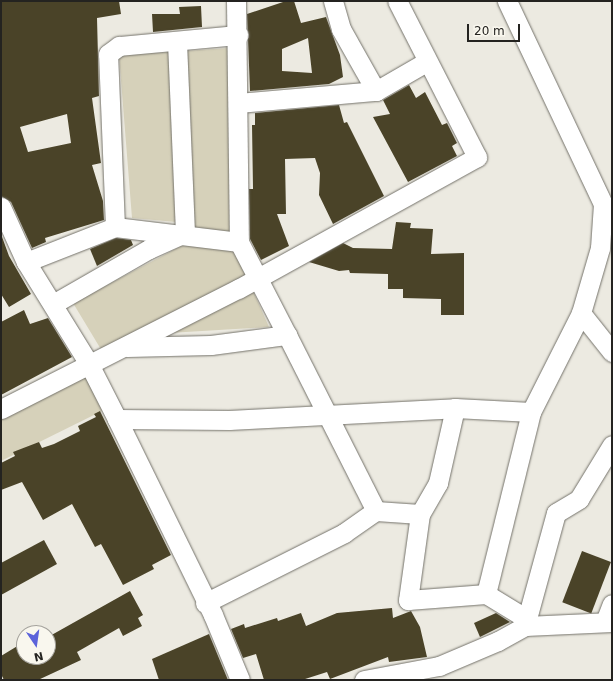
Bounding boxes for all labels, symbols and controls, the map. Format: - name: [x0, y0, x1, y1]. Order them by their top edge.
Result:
- scale bar: [469, 16, 522, 42]
- text: 20 m: [474, 24, 505, 38]
- north arrow: [16, 625, 56, 665]
- text: N: [33, 649, 45, 664]

